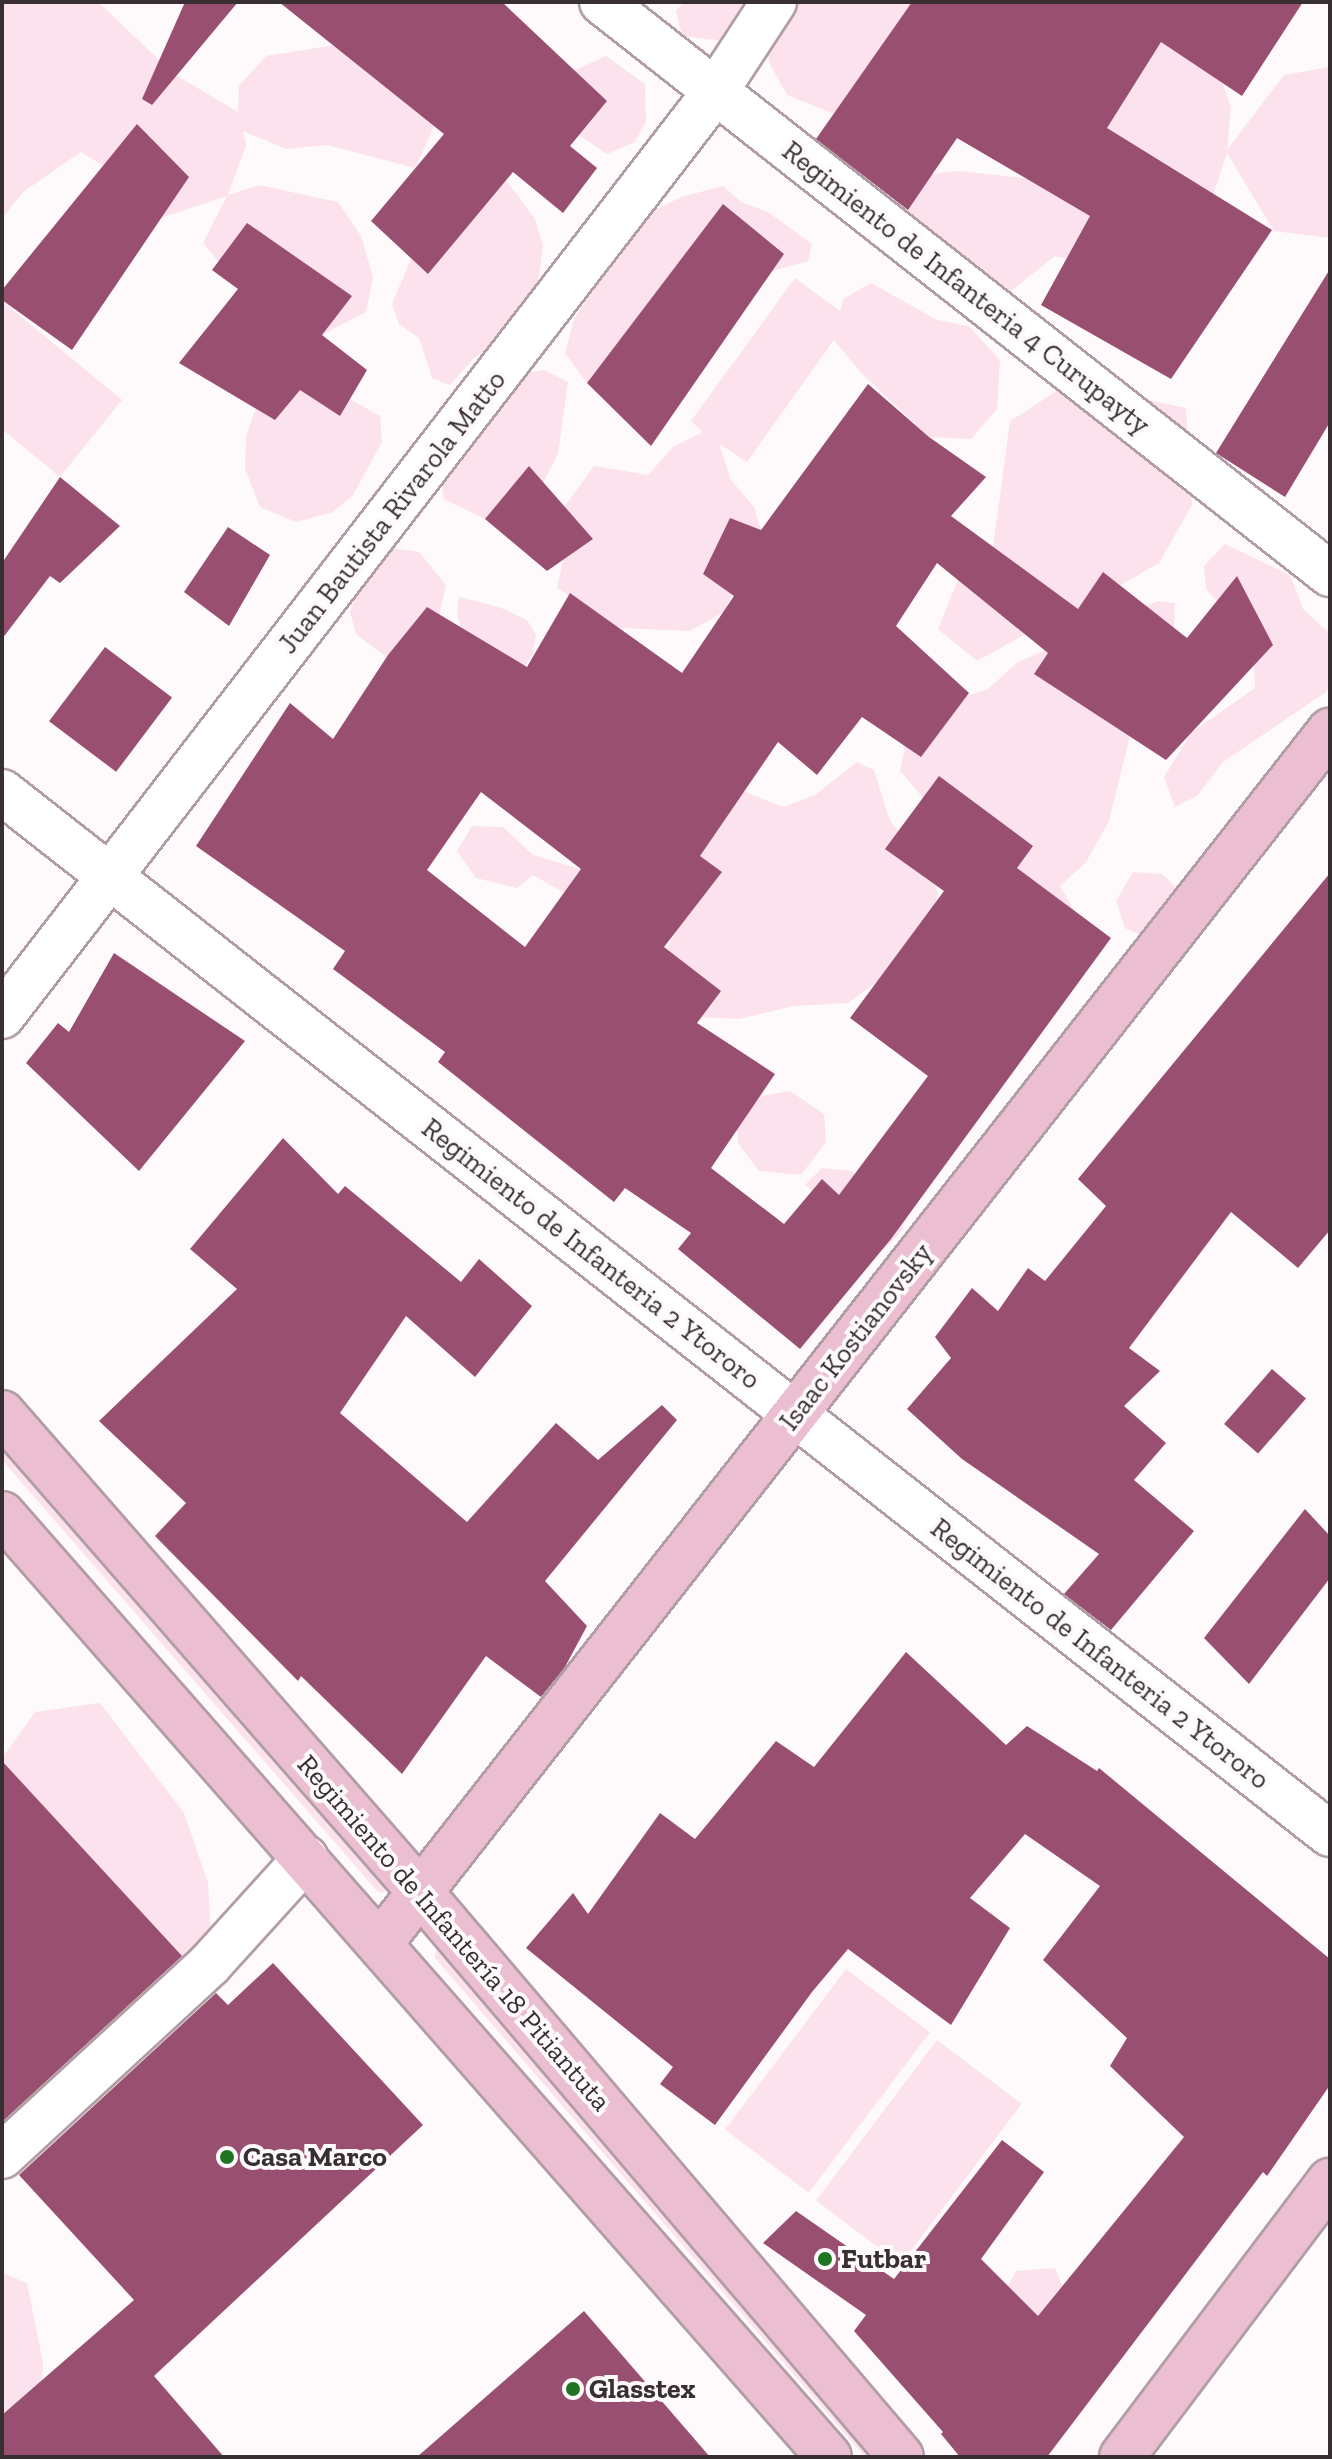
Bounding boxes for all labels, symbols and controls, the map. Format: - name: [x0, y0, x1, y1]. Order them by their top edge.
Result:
- street label: Regimiento de Infanteria 4 Curupayty: [776, 134, 1156, 442]
- street label: Juan Bautista Rivarola Matto: [271, 364, 513, 660]
- street label: Regimiento de Infanteria 2 Ytororo: [415, 1111, 767, 1397]
- street label: Isaac Kostianovsky: [773, 1237, 939, 1437]
- street label: Regimiento de Infanteria 2 Ytororo: [924, 1511, 1276, 1797]
- street label: Regimiento de Infantería 18 Pitiantuta: [290, 1748, 618, 2118]
- place label: Casa Marco: [243, 2140, 387, 2174]
- marker: Casa Marco: [218, 2148, 236, 2166]
- place label: Futbar: [841, 2242, 926, 2276]
- marker: Futbar: [816, 2250, 834, 2268]
- place label: Glasstex: [589, 2372, 696, 2406]
- marker: Glasstex: [564, 2380, 582, 2398]

